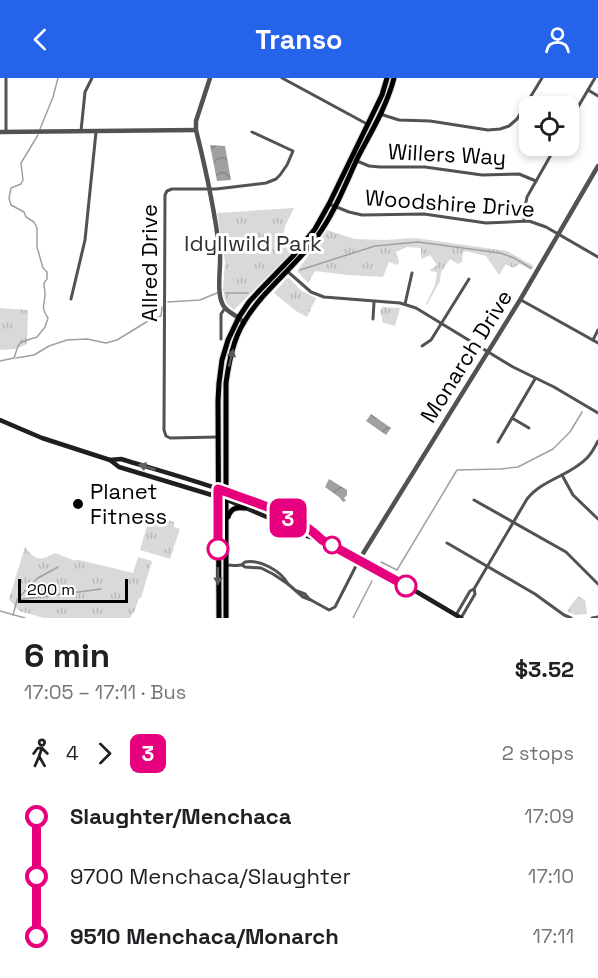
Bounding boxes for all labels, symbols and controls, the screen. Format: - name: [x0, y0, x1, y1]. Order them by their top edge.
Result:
- text: Transo: [255, 22, 343, 57]
- icon: back: [24, 23, 57, 56]
- icon: person: [541, 23, 574, 56]
- map controls: [519, 96, 579, 156]
- button: locate: [519, 96, 579, 156]
- street label: Willers Way: [387, 137, 507, 171]
- street label: Woodshire Drive: [364, 183, 536, 223]
- street label: Allred Drive: [135, 204, 163, 322]
- park label: Idyllwild Park: [184, 229, 322, 257]
- street label: Monarch Drive: [414, 284, 518, 428]
- one-way arrow: [226, 349, 236, 368]
- one-way arrow: [138, 462, 156, 471]
- place label: Planet Fitness: [90, 477, 167, 530]
- marker: Planet Fitness: [71, 497, 85, 511]
- line badge: 3: [268, 498, 308, 538]
- text: 3: [282, 505, 294, 532]
- unlabelled marker: [323, 536, 341, 554]
- unlabelled marker: [207, 538, 229, 560]
- one-way arrow: [214, 567, 223, 586]
- unlabelled marker: [395, 575, 417, 597]
- scale bar: [18, 576, 128, 604]
- text: 200 m: [27, 579, 75, 600]
- text: 6 min: [24, 635, 110, 677]
- text: $3.52: [515, 655, 574, 683]
- text: 17:05 – 17:11 · Bus: [24, 679, 186, 705]
- icon: walk: [24, 737, 57, 770]
- icon: forward: [88, 737, 121, 770]
- text: 4: [66, 740, 79, 766]
- text: 3: [142, 740, 154, 767]
- text: 2 stops: [502, 740, 574, 766]
- text: Slaughter/Menchaca: [70, 802, 291, 830]
- text: 17:09: [524, 803, 574, 829]
- text: 9700 Menchaca/Slaughter: [70, 862, 351, 890]
- text: 17:10: [528, 863, 574, 889]
- text: 9510 Menchaca/Monarch: [70, 922, 339, 950]
- text: 17:11: [533, 923, 574, 949]

